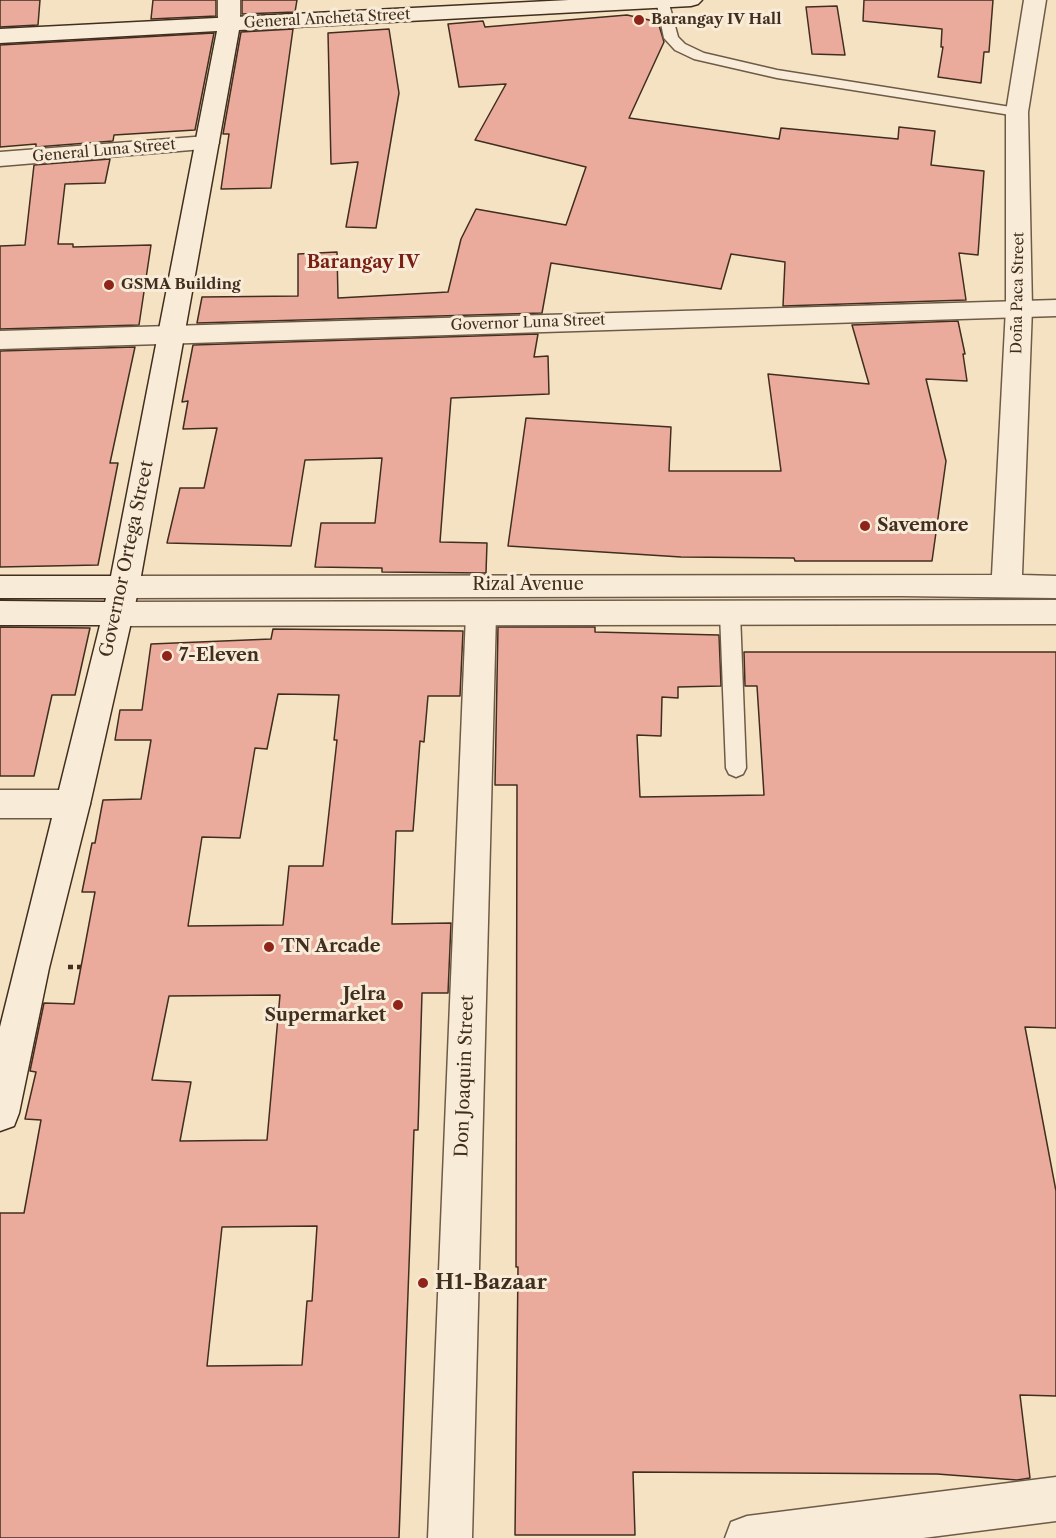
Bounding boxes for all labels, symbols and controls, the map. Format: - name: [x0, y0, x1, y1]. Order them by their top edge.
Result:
- street label: General Ancheta Street: [243, 6, 411, 32]
- place label: Barangay IV Hall: [651, 11, 781, 29]
- marker: Barangay IV Hall: [632, 13, 646, 27]
- street label: General Luna Street: [32, 136, 176, 166]
- street label: Doña Paca Street: [1008, 232, 1028, 354]
- district label: Barangay IV: [307, 252, 419, 274]
- place label: GSMA Building: [121, 276, 241, 294]
- marker: GSMA Building: [102, 278, 116, 292]
- street label: Governor Luna Street: [450, 311, 606, 335]
- street label: Governor Ortega Street: [96, 459, 158, 659]
- place label: Savemore: [877, 515, 969, 537]
- marker: Savemore: [858, 519, 872, 533]
- street label: Rizal Avenue: [472, 574, 584, 596]
- place label: 7-Eleven: [179, 645, 259, 667]
- marker: 7-Eleven: [160, 649, 174, 663]
- place label: TN Arcade: [281, 936, 381, 958]
- marker: TN Arcade: [262, 940, 276, 954]
- place label: Jelra Supermarket: [264, 984, 386, 1026]
- street label: Don Joaquin Street: [451, 994, 479, 1158]
- marker: Jelra Supermarket: [391, 998, 405, 1012]
- place label: H1-Bazaar: [435, 1270, 547, 1296]
- marker: H1-Bazaar: [416, 1276, 430, 1290]

